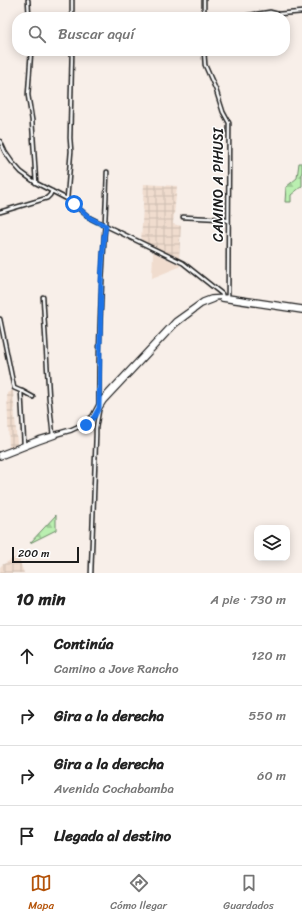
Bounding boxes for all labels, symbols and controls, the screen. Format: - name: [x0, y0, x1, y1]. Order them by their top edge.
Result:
- search box: [12, 12, 290, 56]
- text: Buscar aquí: [58, 21, 135, 47]
- icon: search: [26, 23, 48, 45]
- street label: CAMINO A PIHUSI: [206, 126, 231, 242]
- route start: [65, 195, 83, 213]
- route end: [77, 416, 95, 434]
- map controls: [254, 525, 290, 561]
- button: layers: [254, 525, 290, 561]
- text: 200 m: [18, 544, 50, 563]
- scale bar: [12, 545, 79, 564]
- text: 10 min: [16, 584, 65, 614]
- text: A pie · 730 m: [211, 588, 286, 611]
- text: Continúa: [54, 631, 113, 657]
- text: 120 m: [251, 644, 286, 667]
- icon: ahead: [16, 645, 38, 667]
- text: Camino a Jove Rancho: [54, 657, 179, 680]
- text: Gira a la derecha: [54, 703, 164, 729]
- text: 550 m: [249, 704, 286, 727]
- icon: right: [16, 705, 38, 727]
- text: Gira a la derecha: [54, 751, 164, 777]
- text: 60 m: [257, 764, 286, 787]
- icon: right: [16, 765, 38, 787]
- text: Avenida Cochabamba: [54, 777, 174, 800]
- text: Llegada al destino: [54, 823, 171, 849]
- icon: arrive: [16, 825, 38, 847]
- tab: Mapa: [28, 872, 54, 915]
- tab: Cómo llegar: [110, 872, 167, 915]
- tab: Guardados: [223, 872, 274, 915]

